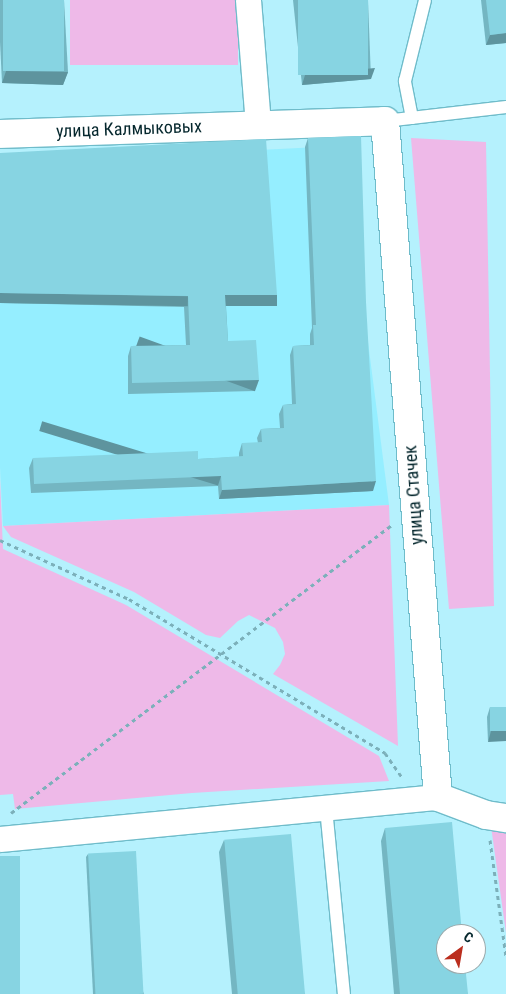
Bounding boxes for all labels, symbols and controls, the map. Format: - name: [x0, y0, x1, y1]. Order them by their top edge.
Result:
- street label: улица Калмыковых: [56, 116, 202, 142]
- street label: улица Стачек: [400, 444, 428, 546]
- north arrow: [436, 924, 486, 974]
- text: С: [461, 928, 476, 946]

